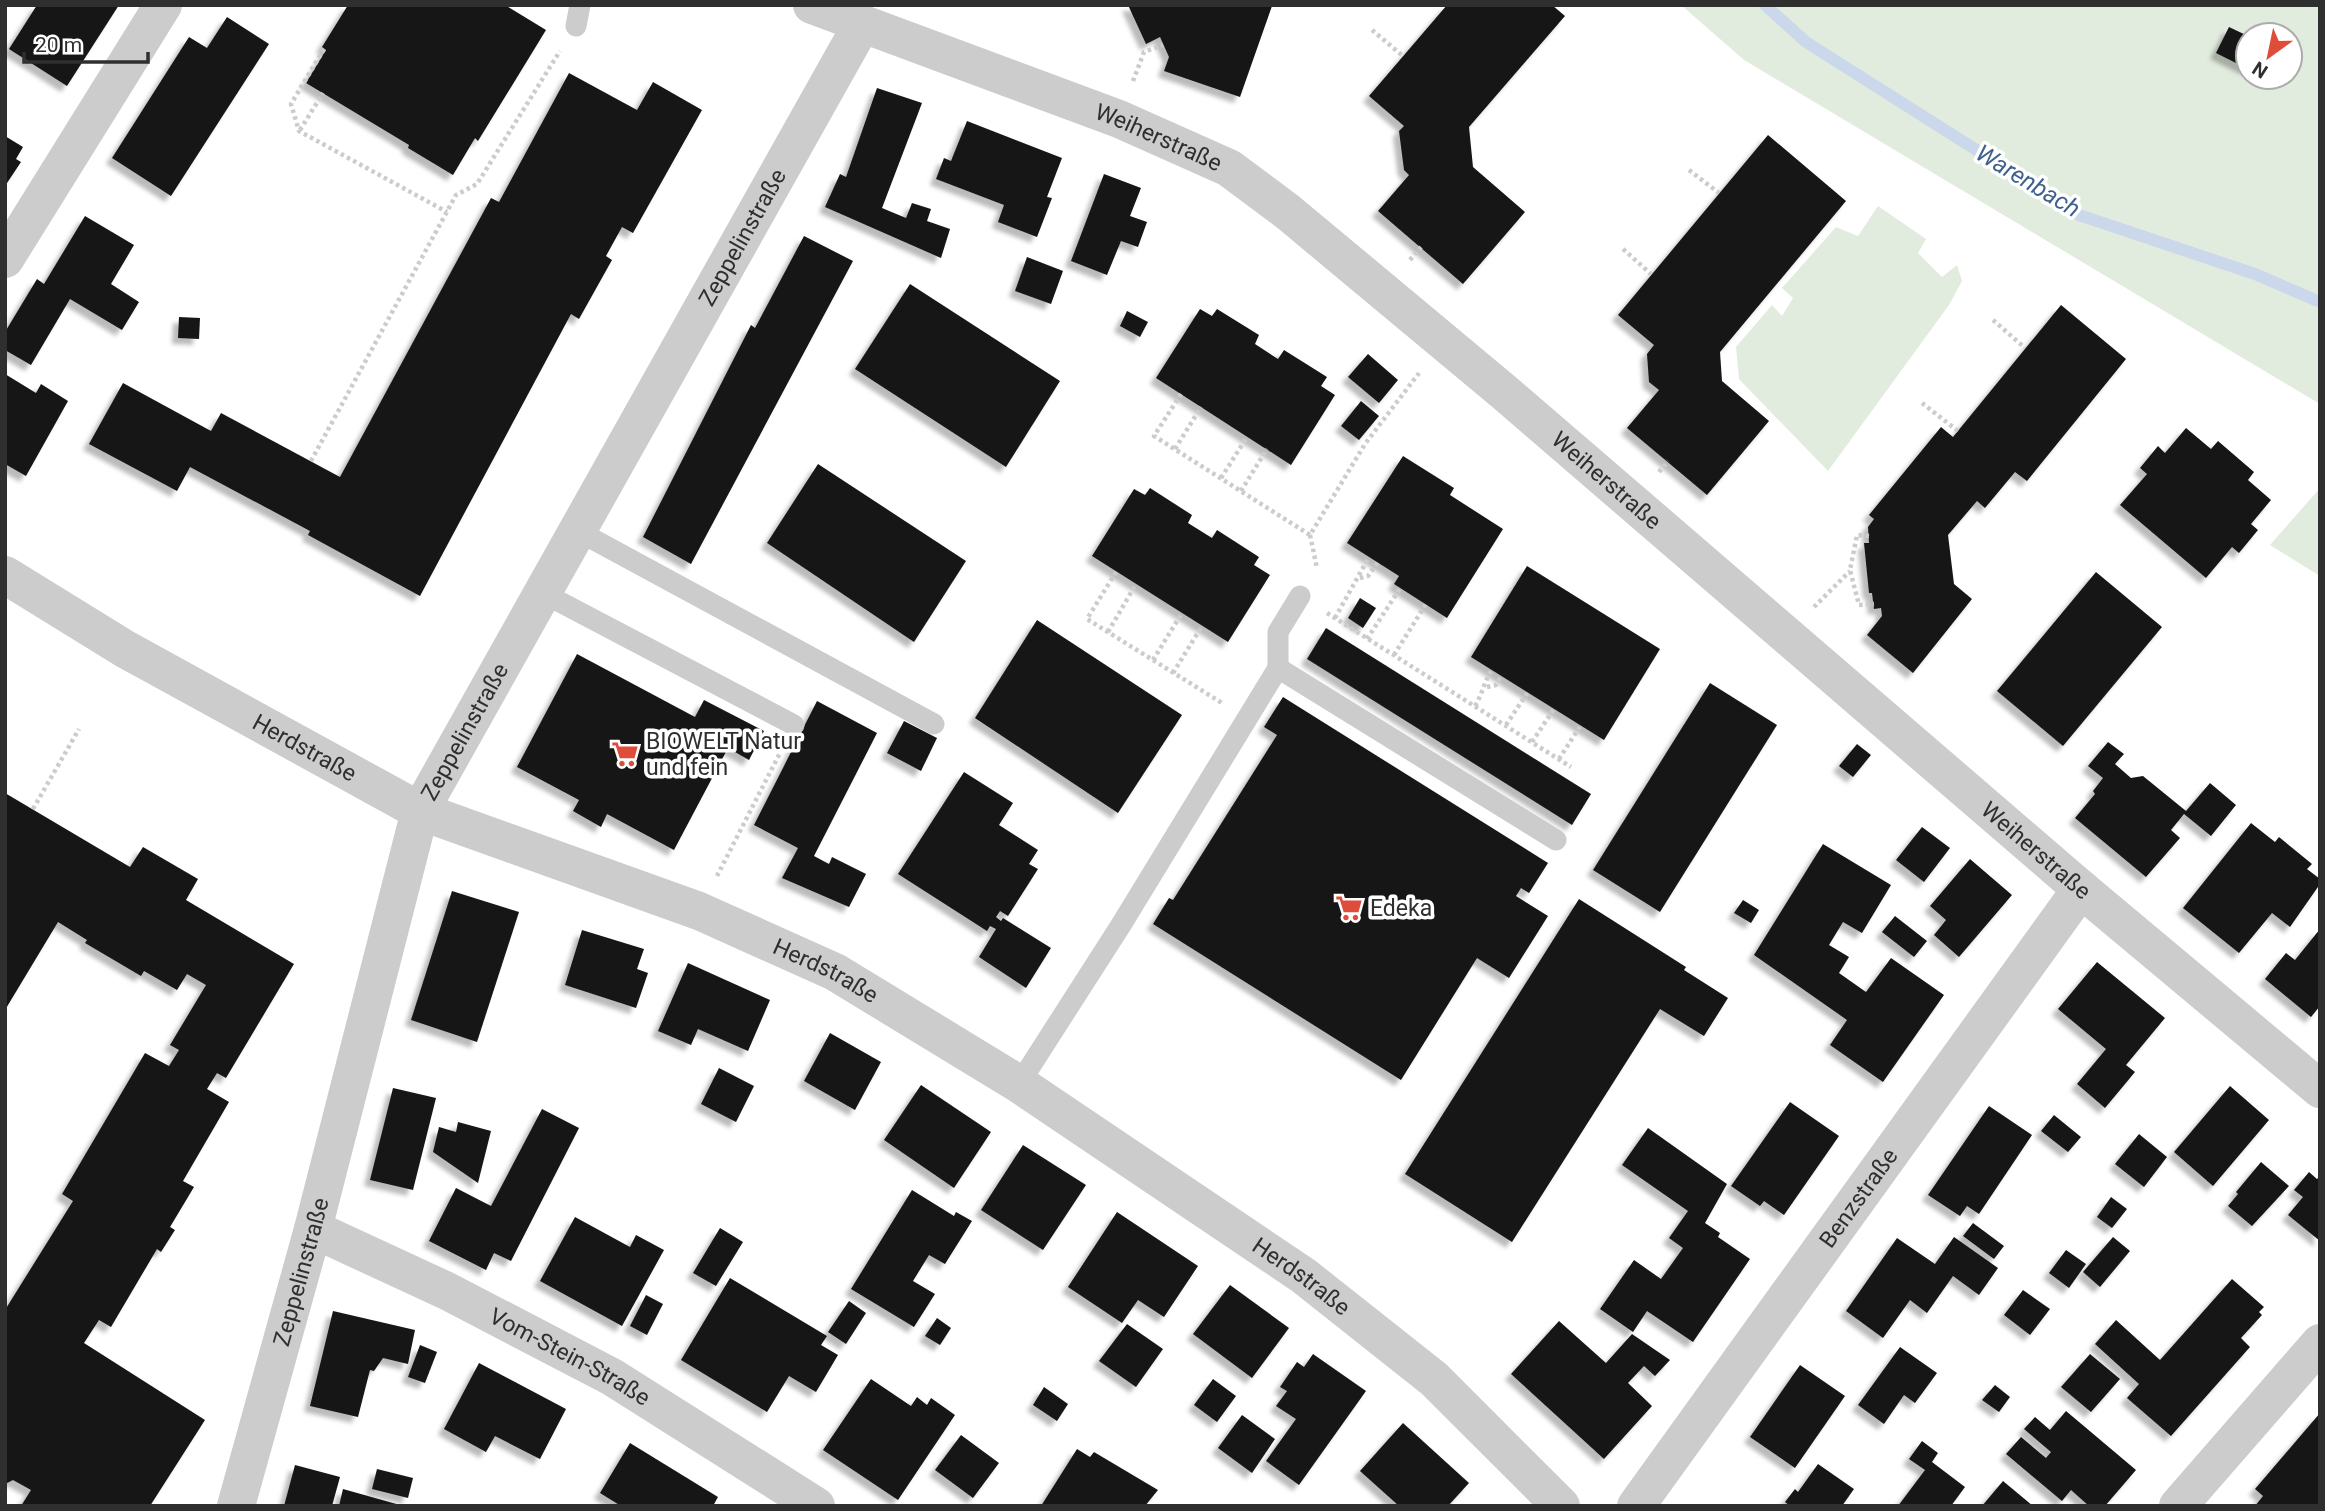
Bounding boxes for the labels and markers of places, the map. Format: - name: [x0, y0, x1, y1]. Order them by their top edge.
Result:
- place label: BIOWELT Natur und fein: [646, 728, 801, 781]
- supermarket icon: BIOWELT Natur und fein: [610, 739, 640, 769]
- supermarket icon: Edeka: [1334, 893, 1364, 923]
- place label: Edeka: [1370, 895, 1432, 922]

